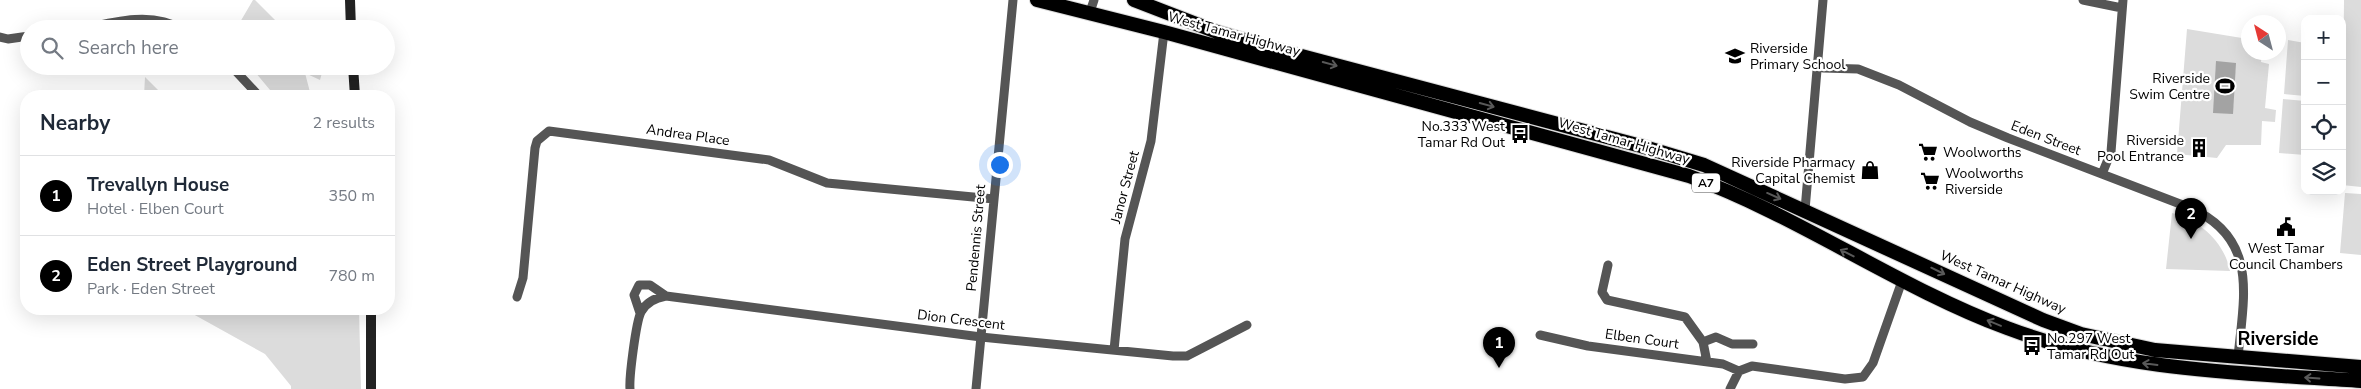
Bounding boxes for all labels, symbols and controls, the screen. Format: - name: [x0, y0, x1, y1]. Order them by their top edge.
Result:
- street label: West Tamar Highway: [1166, 7, 1303, 61]
- north arrow: [2241, 15, 2286, 60]
- map controls: [2301, 15, 2346, 195]
- button: +: [2301, 15, 2346, 60]
- search box: [20, 20, 395, 75]
- icon: search: [38, 34, 66, 62]
- text: Search here: [78, 35, 179, 61]
- place label: Riverside Primary School: [1750, 39, 1846, 74]
- school or university icon: Riverside Primary School: [1724, 45, 1746, 67]
- one-way arrow: [1321, 60, 1337, 69]
- button: −: [2301, 60, 2346, 105]
- place label: Riverside Swim Centre: [2129, 69, 2210, 104]
- sports icon: Riverside Swim Centre: [2214, 75, 2236, 97]
- one-way arrow: [1478, 101, 1494, 111]
- button: locate: [2301, 105, 2346, 150]
- text: Nearby: [40, 109, 110, 137]
- text: 2 results: [313, 112, 375, 134]
- street label: West Tamar Highway: [1556, 113, 1693, 169]
- street label: Eden Street: [2008, 116, 2084, 160]
- place label: No.333 West Tamar Rd Out: [1418, 117, 1505, 152]
- street label: Andrea Place: [645, 120, 731, 150]
- bus stop icon: No.333 West Tamar Rd Out: [1509, 123, 1531, 145]
- place label: Riverside Pool Entrance: [2097, 131, 2184, 166]
- building icon: Riverside Pool Entrance: [2188, 137, 2210, 159]
- supermarket icon: Woolworths: [1917, 141, 1939, 163]
- place label: Woolworths: [1943, 143, 2022, 162]
- street label: Janor Street: [1106, 148, 1144, 226]
- button: layers: [2301, 150, 2346, 195]
- your location: [987, 152, 1013, 178]
- place label: Riverside Pharmacy Capital Chemist: [1731, 153, 1856, 188]
- shop icon: Riverside Pharmacy Capital Chemist: [1859, 159, 1881, 181]
- place label: Woolworths Riverside: [1945, 164, 2024, 199]
- supermarket icon: Woolworths Riverside: [1919, 170, 1941, 192]
- text: Trevallyn House: [87, 172, 229, 198]
- road number: A7: [1692, 174, 1720, 192]
- street label: Pendennis Street: [962, 184, 990, 292]
- text: 1: [51, 185, 61, 207]
- text: 350 m: [328, 185, 375, 207]
- one-way arrow: [1766, 192, 1781, 202]
- text: Hotel · Elben Court: [87, 198, 224, 220]
- pin: 2: [2175, 198, 2207, 239]
- public building icon: West Tamar Council Chambers: [2275, 216, 2297, 238]
- place label: West Tamar Council Chambers: [2229, 239, 2343, 274]
- street label: West Tamar Highway: [1937, 246, 2070, 319]
- one-way arrow: [1841, 247, 1855, 257]
- text: Eden Street Playground: [87, 252, 297, 278]
- text: 2: [51, 265, 61, 287]
- text: 780 m: [328, 265, 375, 287]
- one-way arrow: [1930, 267, 1945, 277]
- text: Park · Eden Street: [87, 278, 215, 300]
- street label: Dion Crescent: [916, 305, 1006, 335]
- one-way arrow: [1987, 318, 2002, 327]
- street label: Elben Court: [1604, 324, 1680, 354]
- district label: Riverside: [2237, 326, 2319, 352]
- pin: 1: [1483, 327, 1515, 368]
- place label: No.297 West Tamar Rd Out: [2047, 329, 2134, 364]
- bus stop icon: No.297 West Tamar Rd Out: [2021, 335, 2043, 357]
- one-way arrow: [2143, 359, 2159, 369]
- one-way arrow: [2305, 373, 2321, 382]

